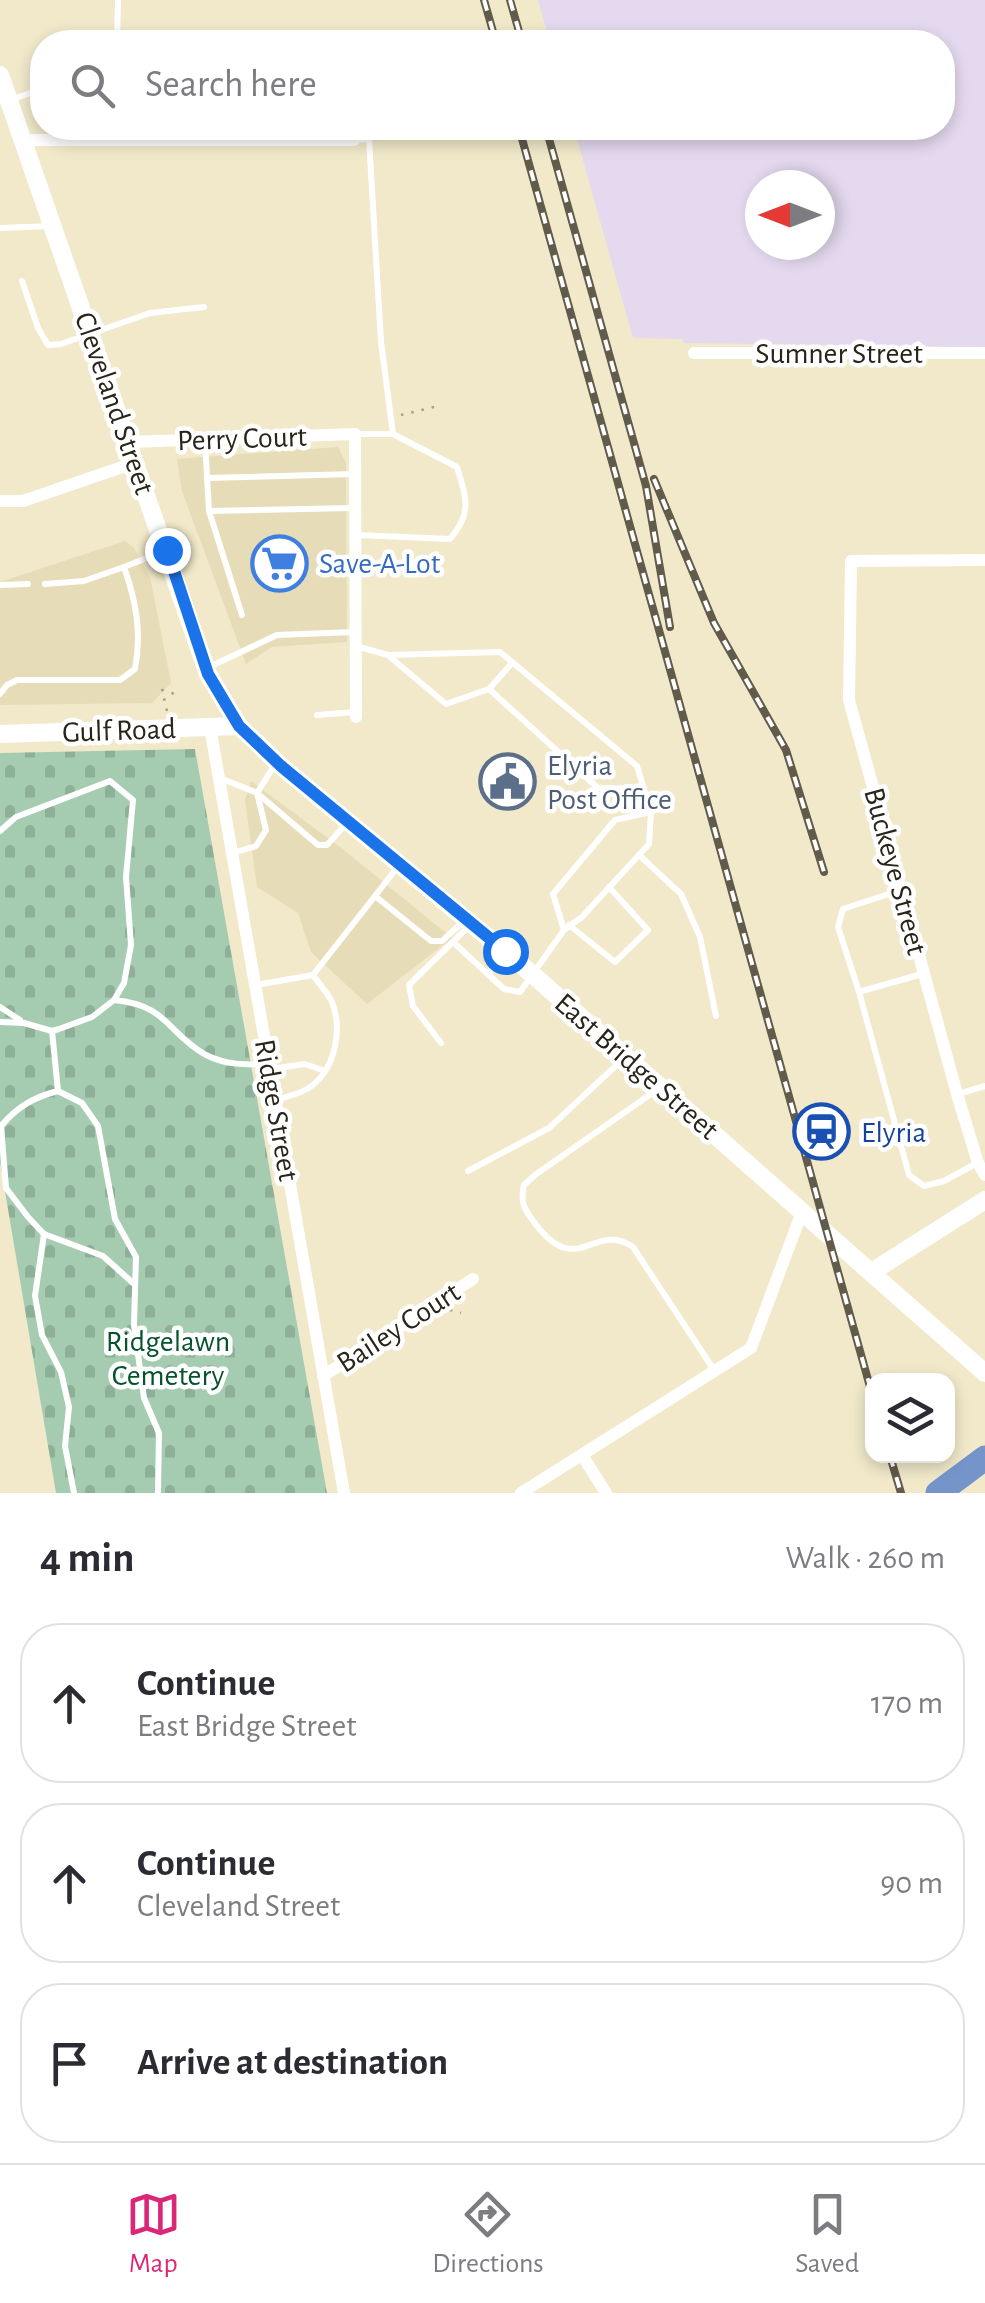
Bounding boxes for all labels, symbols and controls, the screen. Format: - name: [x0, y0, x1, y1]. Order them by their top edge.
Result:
- search box: [30, 30, 955, 140]
- icon: search: [65, 58, 120, 113]
- text: Search here: [145, 66, 317, 104]
- north arrow: [745, 170, 835, 260]
- street label: Cleveland Street: [69, 308, 159, 499]
- street label: Sumner Street: [755, 339, 923, 369]
- street label: Perry Court: [177, 422, 308, 456]
- route end: [145, 528, 191, 574]
- supermarket icon: Save-A-Lot: [250, 533, 310, 593]
- place label: Save-A-Lot: [319, 549, 441, 579]
- street label: Gulf Road: [62, 714, 176, 748]
- place label: Elyria Post Office: [547, 751, 672, 815]
- public building icon: Elyria Post Office: [478, 752, 538, 812]
- street label: Buckeye Street: [858, 784, 932, 959]
- route start: [483, 929, 529, 975]
- street label: East Bridge Street: [549, 988, 724, 1146]
- street label: Ridge Street: [249, 1037, 303, 1184]
- station icon: Elyria: [792, 1102, 852, 1162]
- place label: Elyria: [861, 1118, 926, 1148]
- street label: Bailey Court: [332, 1277, 466, 1379]
- park label: Ridgelawn Cemetery: [106, 1327, 230, 1391]
- map controls: [865, 1373, 955, 1463]
- button: layers: [865, 1373, 955, 1463]
- text: 4 min: [40, 1537, 135, 1579]
- text: Walk · 260 m: [786, 1542, 945, 1574]
- text: Continue: [137, 1665, 275, 1703]
- icon: ahead: [42, 1676, 97, 1731]
- text: 170 m: [871, 1687, 943, 1719]
- text: East Bridge Street: [137, 1710, 356, 1742]
- text: Continue: [137, 1845, 275, 1883]
- icon: ahead: [42, 1856, 97, 1911]
- text: 90 m: [880, 1867, 943, 1899]
- text: Cleveland Street: [137, 1890, 340, 1922]
- icon: arrive: [42, 2036, 97, 2091]
- text: Arrive at destination: [137, 2044, 448, 2082]
- tab: Map: [126, 2187, 181, 2281]
- tab: Directions: [432, 2187, 544, 2281]
- tab: Saved: [795, 2187, 859, 2281]

